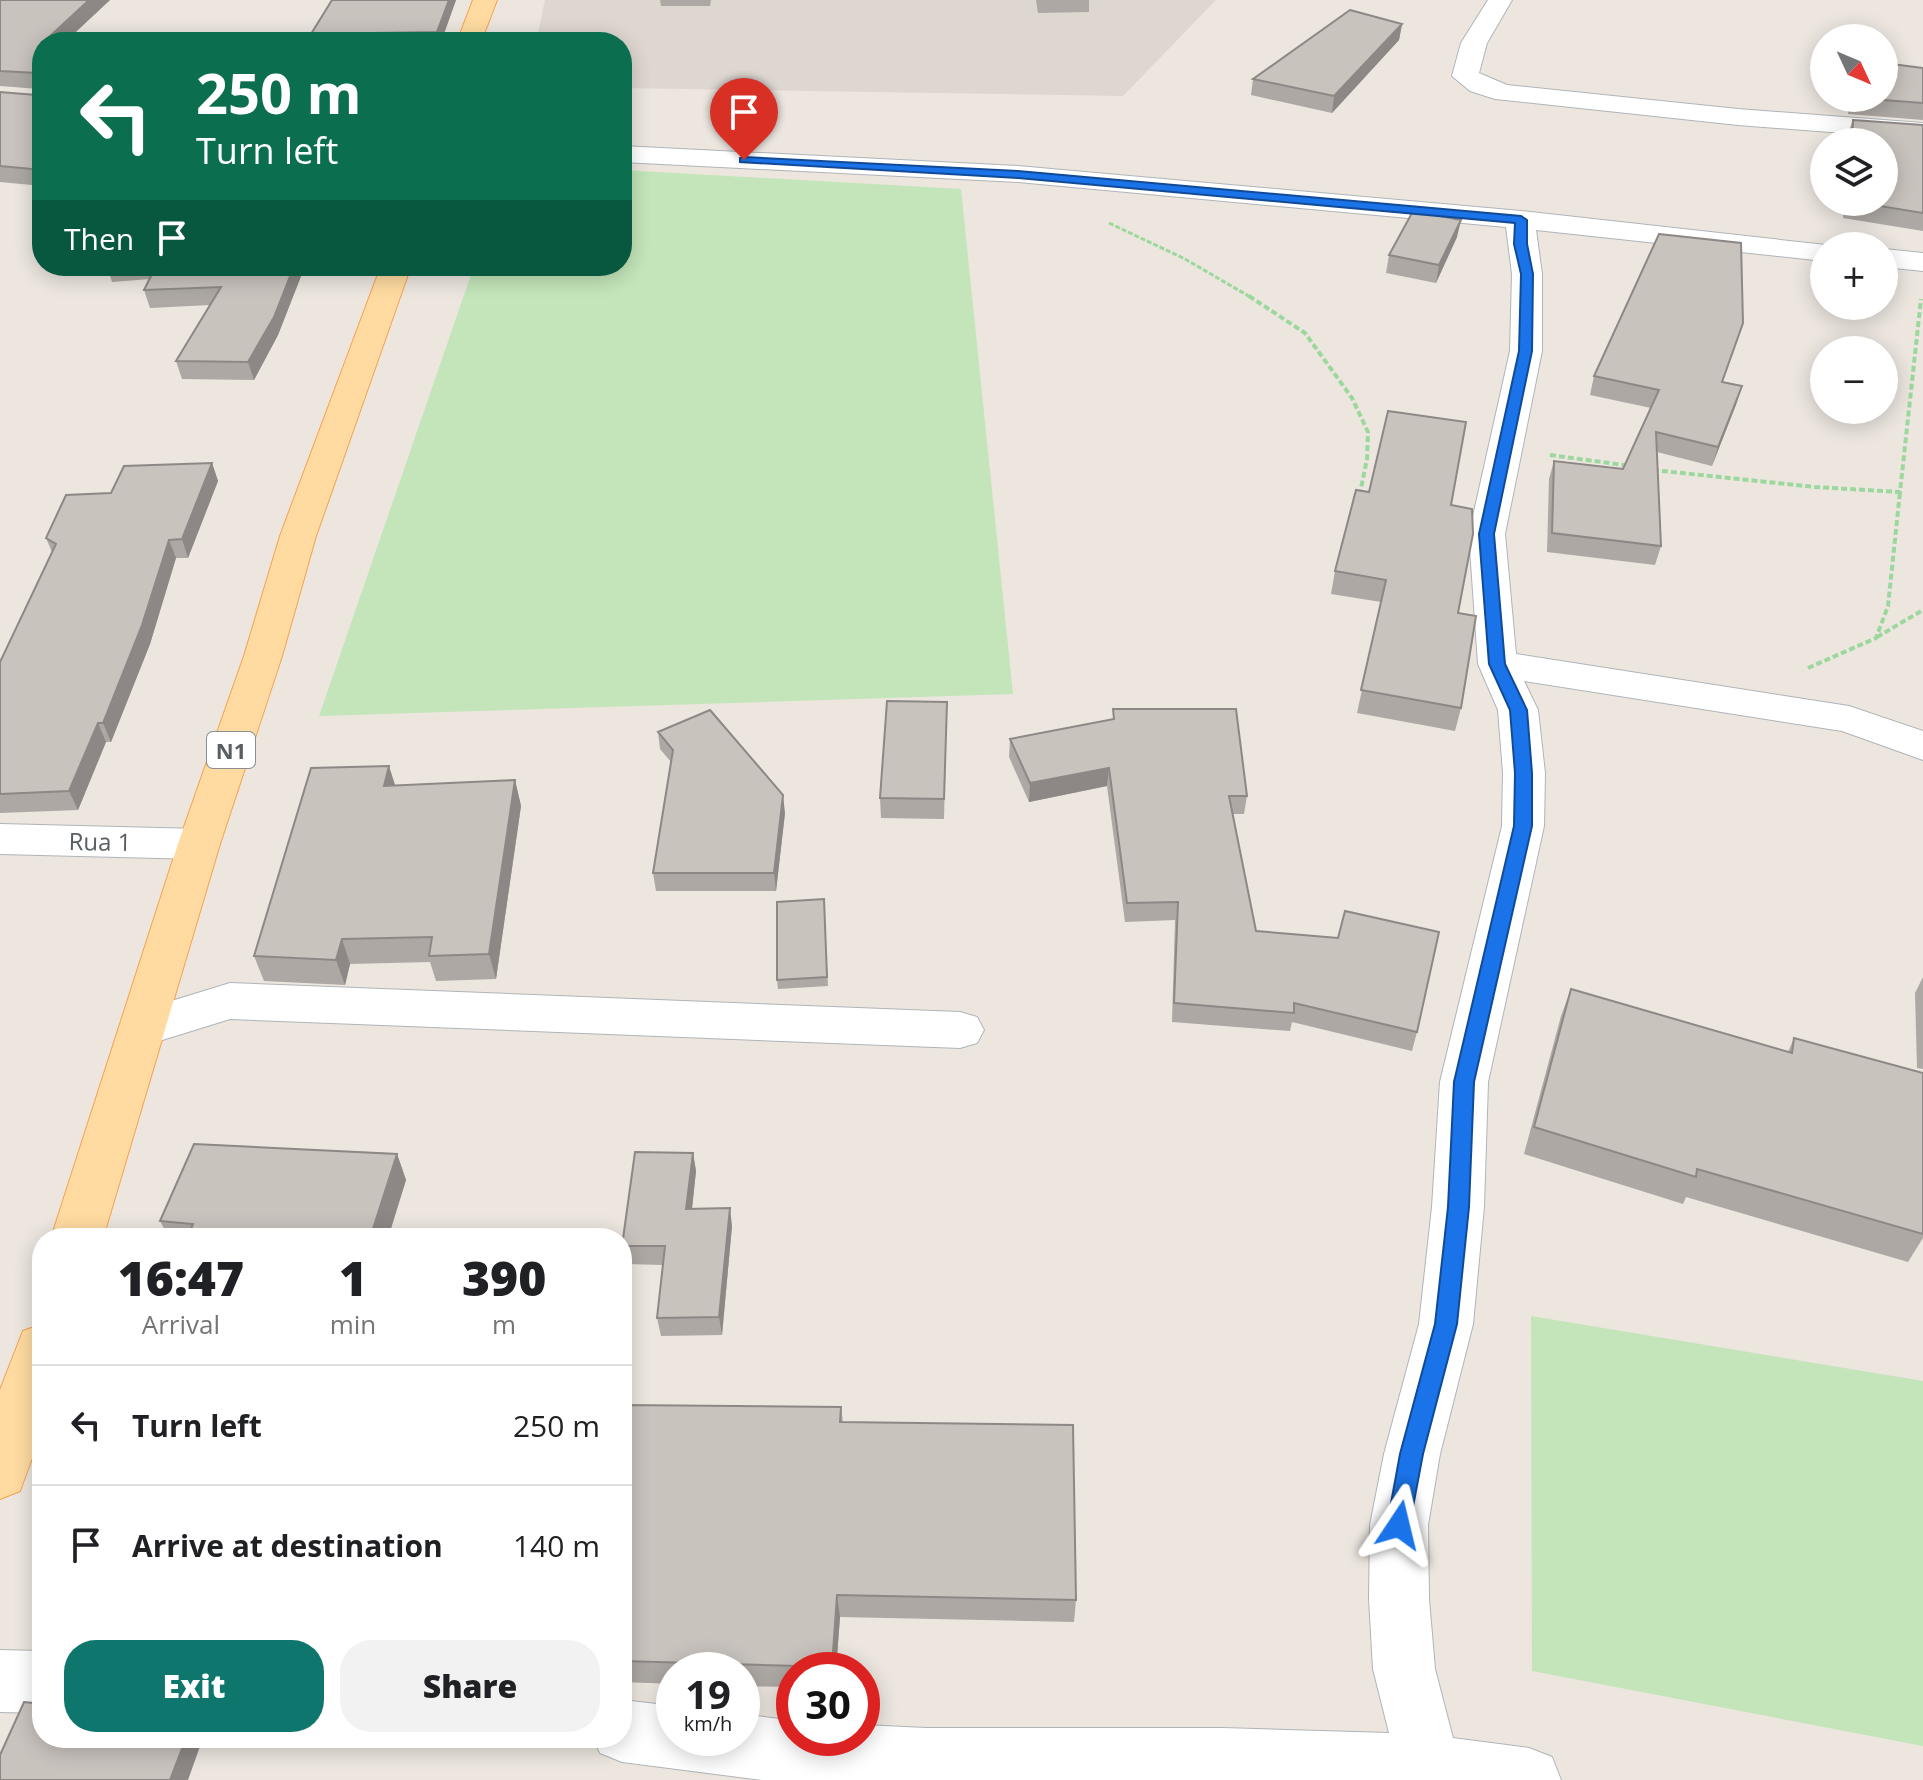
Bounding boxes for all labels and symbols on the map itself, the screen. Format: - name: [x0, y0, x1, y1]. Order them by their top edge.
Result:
- north arrow: [1810, 24, 1898, 112]
- pin: [710, 78, 778, 160]
- road number: N1: [207, 732, 255, 768]
- street label: Rua 1: [68, 824, 132, 858]
- position arrow: [1357, 1483, 1441, 1567]
- speed limit sign: 30: [776, 1652, 880, 1756]

